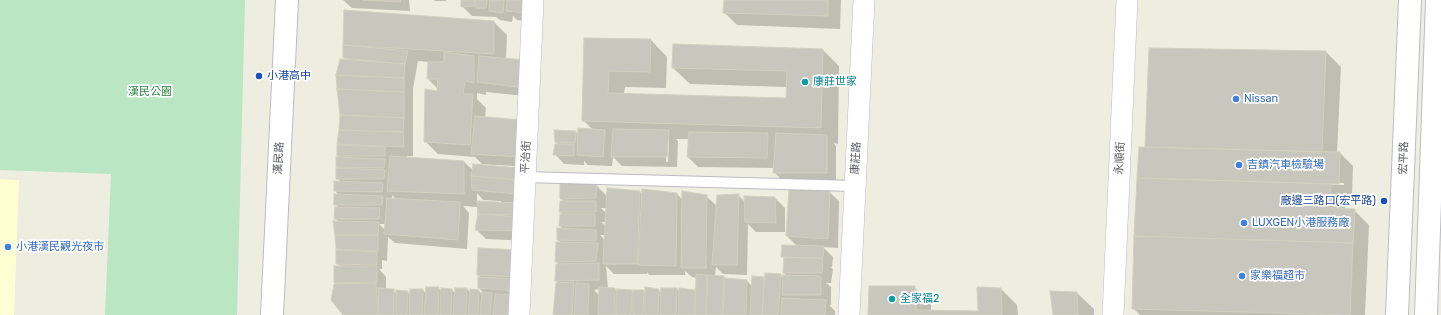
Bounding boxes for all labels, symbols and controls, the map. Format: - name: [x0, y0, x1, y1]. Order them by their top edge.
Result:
- place label: 小港高中: [267, 69, 311, 83]
- marker: 小港高中: [254, 71, 264, 81]
- place label: 康莊世家: [813, 75, 857, 89]
- marker: 康莊世家: [800, 77, 810, 87]
- park label: 漢民公園: [128, 85, 172, 99]
- place label: Nissan: [1244, 92, 1278, 106]
- marker: Nissan: [1231, 94, 1241, 104]
- street label: 平治街: [519, 140, 533, 174]
- street label: 漢民路: [272, 141, 286, 175]
- street label: 康莊路: [849, 141, 863, 175]
- street label: 永順街: [1113, 141, 1127, 175]
- street label: 宏平路: [1397, 141, 1411, 175]
- place label: 吉鎮汽車檢驗場: [1247, 158, 1324, 172]
- marker: 吉鎮汽車檢驗場: [1234, 160, 1244, 170]
- place label: 廠邊三路口(宏平路): [1281, 194, 1376, 208]
- marker: 廠邊三路口(宏平路): [1379, 196, 1389, 206]
- place label: LUXGEN小港服務廠: [1252, 216, 1349, 230]
- marker: LUXGEN小港服務廠: [1239, 218, 1249, 228]
- place label: 小港漢民觀光夜市: [16, 240, 104, 254]
- marker: 小港漢民觀光夜市: [3, 242, 13, 252]
- place label: 家樂福超市: [1250, 269, 1305, 283]
- marker: 家樂福超市: [1237, 271, 1247, 281]
- place label: 全家福2: [900, 292, 939, 306]
- marker: 全家福2: [887, 294, 897, 304]

